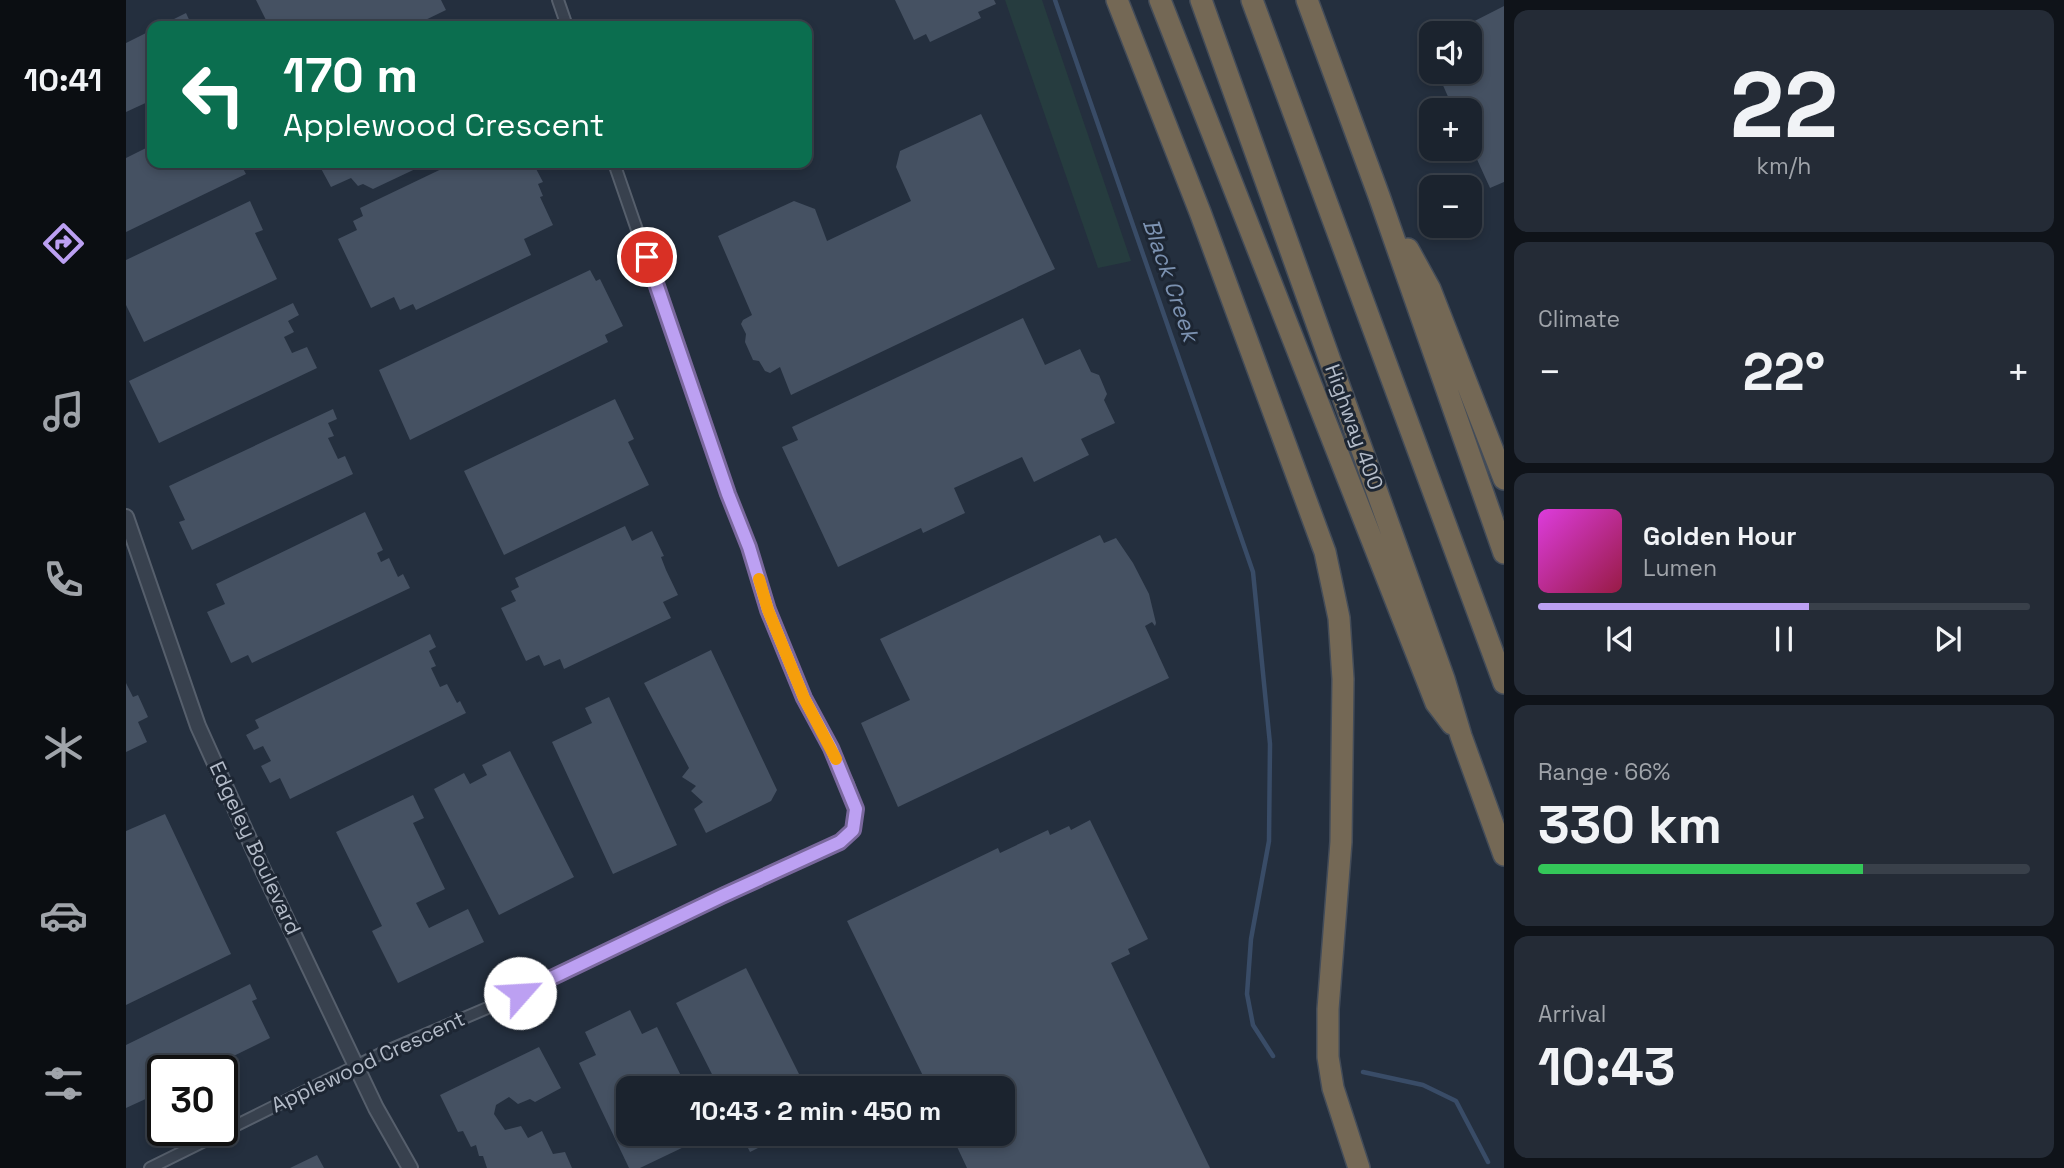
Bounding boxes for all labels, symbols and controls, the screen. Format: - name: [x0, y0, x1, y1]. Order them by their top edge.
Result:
- map controls: [1419, 21, 1482, 238]
- button: sound: [1419, 21, 1482, 84]
- text: 170 m: [283, 44, 418, 106]
- text: 22: [1730, 47, 1838, 164]
- icon: left: [168, 49, 259, 140]
- text: 10:41: [24, 60, 102, 100]
- button: +: [1419, 98, 1482, 161]
- text: Applewood Crescent: [283, 105, 604, 145]
- text: km/h: [1757, 151, 1811, 181]
- button: −: [1419, 175, 1482, 238]
- water label: Black Creek: [1136, 214, 1207, 348]
- icon: directions: [39, 219, 88, 268]
- pin: [617, 227, 677, 287]
- icon: arrive: [628, 238, 666, 276]
- text: Climate: [1538, 304, 1620, 334]
- text: 22°: [1743, 339, 1825, 405]
- text: −: [1538, 348, 1562, 396]
- text: +: [2006, 348, 2030, 396]
- street label: Highway 400: [1319, 360, 1390, 493]
- icon: music: [39, 387, 88, 436]
- text: Golden Hour: [1643, 519, 1797, 553]
- text: Lumen: [1643, 553, 1717, 583]
- icon: phone: [39, 555, 88, 604]
- icon: previous: [1601, 620, 1639, 658]
- icon: pause: [1765, 620, 1803, 658]
- icon: next: [1929, 620, 1967, 658]
- icon: climate: [39, 723, 88, 772]
- street label: Edgeley Boulevard: [203, 757, 307, 939]
- text: Range · 66%: [1538, 757, 1670, 787]
- text: 330 km: [1538, 792, 1722, 858]
- icon: car: [39, 891, 88, 940]
- position arrow: [483, 956, 557, 1030]
- text: Arrival: [1538, 999, 1606, 1029]
- street label: Applewood Crescent: [267, 1005, 469, 1118]
- text: 10:43: [1538, 1034, 1675, 1100]
- speed limit sign: 30: [147, 1055, 238, 1146]
- icon: filters: [39, 1059, 88, 1108]
- text: 10:43 · 2 min · 450 m: [690, 1094, 941, 1128]

